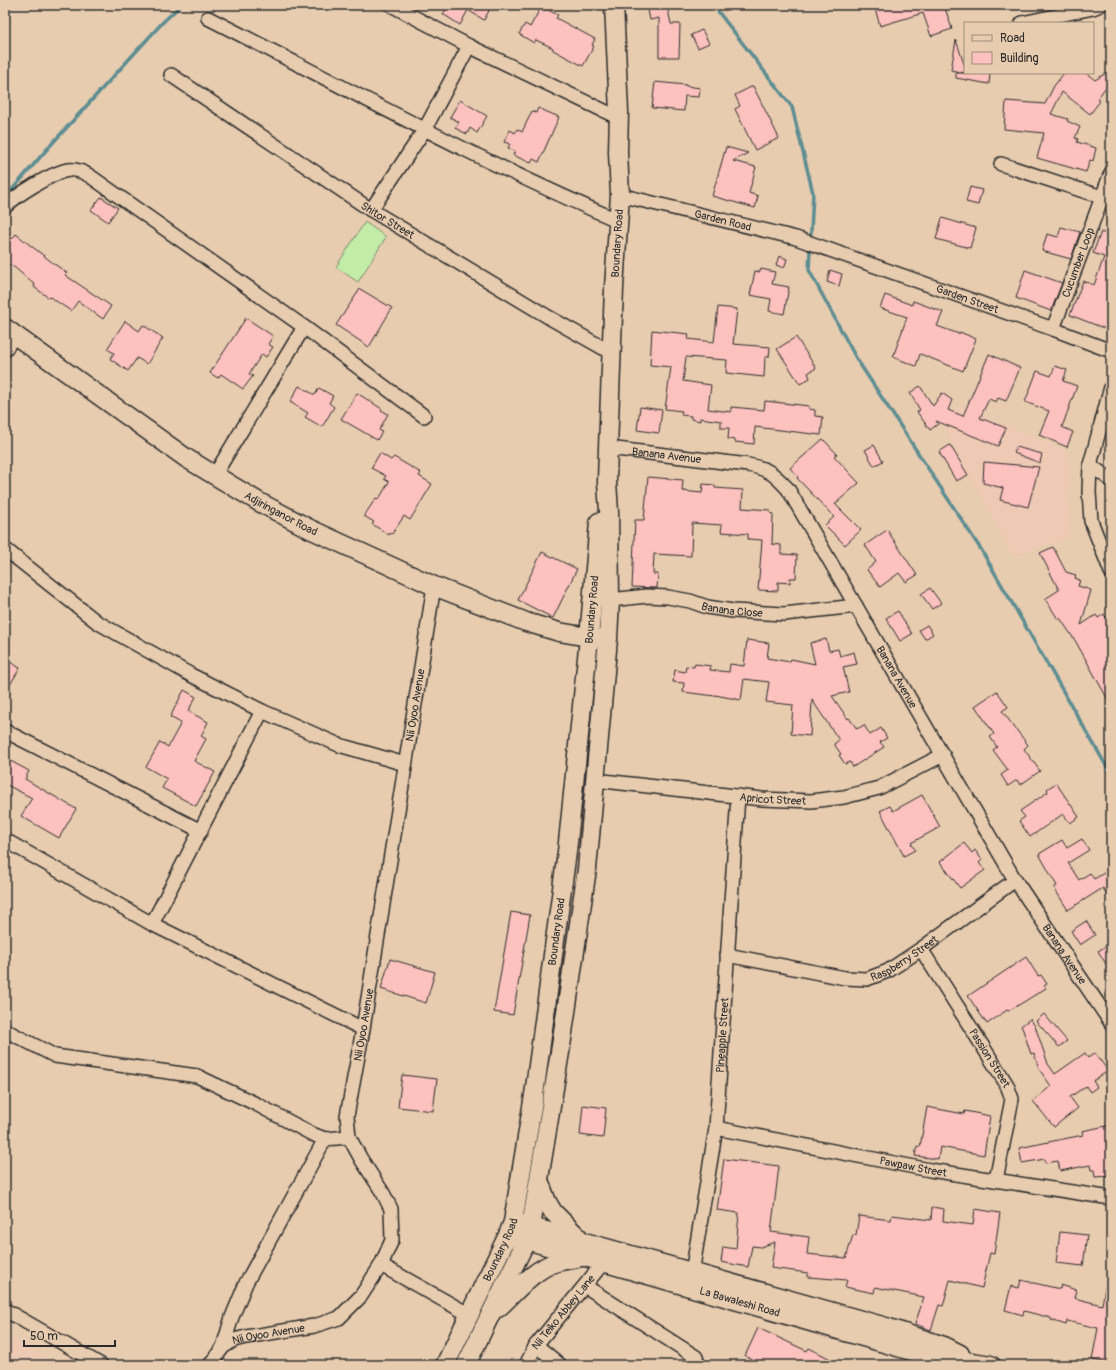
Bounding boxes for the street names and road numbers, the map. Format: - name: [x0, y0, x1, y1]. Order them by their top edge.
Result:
- street label: Shitor Street: [359, 199, 418, 242]
- street label: Garden Road: [693, 207, 753, 233]
- street label: Boundary Road: [608, 209, 626, 278]
- street label: Cucumber Loop: [1059, 226, 1097, 299]
- street label: Garden Street: [934, 282, 1001, 316]
- street label: Banana Avenue: [631, 444, 702, 466]
- street label: Adjiringanor Road: [242, 488, 320, 538]
- street label: Boundary Road: [582, 575, 601, 644]
- street label: Banana Close: [700, 599, 764, 619]
- street label: Banana Avenue: [874, 643, 920, 711]
- street label: Nii Oyoo Avenue: [403, 667, 427, 742]
- street label: Apricot Street: [739, 790, 807, 807]
- street label: Boundary Road: [545, 897, 567, 966]
- street label: Banana Avenue: [1040, 921, 1090, 987]
- street label: Raspberry Street: [869, 932, 941, 984]
- street label: Nii Oyoo Avenue: [351, 987, 376, 1062]
- street label: Pineapple Street: [713, 997, 731, 1073]
- street label: Passion Street: [967, 1026, 1014, 1090]
- street label: Pawpaw Street: [878, 1154, 948, 1179]
- street label: Boundary Road: [480, 1217, 520, 1283]
- street label: Nii Teiko Abbey Lane: [529, 1272, 598, 1352]
- street label: La Bawaleshi Road: [698, 1284, 782, 1319]
- street label: Nii Oyoo Avenue: [231, 1321, 306, 1347]

